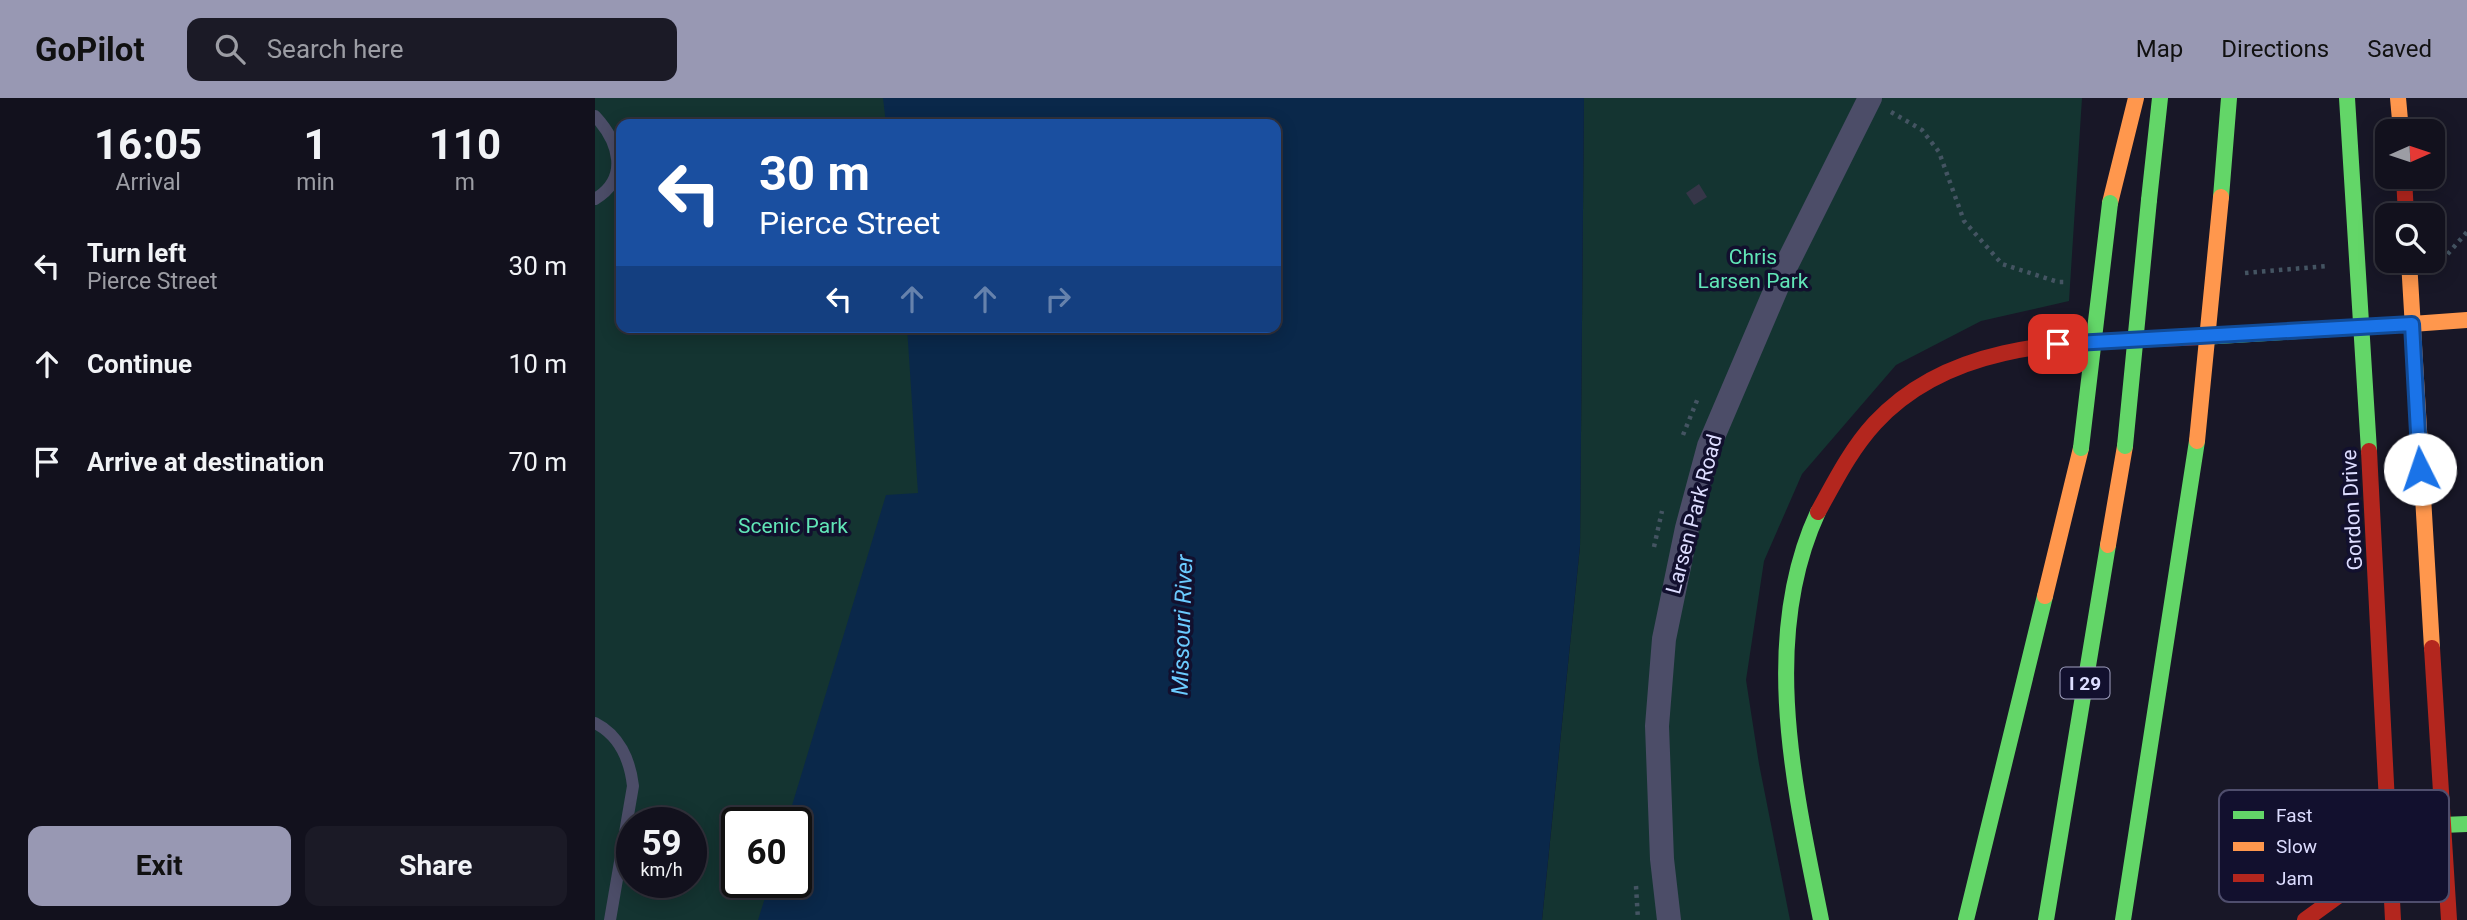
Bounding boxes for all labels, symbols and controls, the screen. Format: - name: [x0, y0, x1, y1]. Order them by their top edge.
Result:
- search box: [187, 18, 677, 81]
- text: GoPilot: [35, 30, 145, 69]
- icon: search: [211, 30, 249, 68]
- text: Search here: [267, 34, 403, 64]
- text: Map: [2136, 35, 2183, 63]
- text: Directions: [2221, 35, 2329, 63]
- text: Saved: [2367, 35, 2432, 63]
- north arrow: [2375, 119, 2445, 189]
- map controls: [2375, 119, 2445, 273]
- text: 16:05: [94, 120, 202, 169]
- text: 1: [303, 120, 328, 169]
- text: 110: [429, 120, 501, 169]
- text: 30 m: [759, 145, 870, 202]
- icon: left: [644, 147, 735, 238]
- text: Arrival: [115, 169, 181, 196]
- text: min: [296, 169, 335, 196]
- text: m: [455, 169, 475, 196]
- button: search: [2375, 203, 2445, 273]
- text: Pierce Street: [759, 204, 941, 242]
- text: Turn left: [87, 238, 186, 268]
- park label: Chris Larsen Park: [1698, 245, 1809, 293]
- icon: left: [28, 247, 66, 285]
- text: 30 m: [509, 251, 567, 281]
- text: Pierce Street: [87, 268, 218, 295]
- icon: left: [820, 280, 858, 318]
- icon: ahead: [893, 280, 931, 318]
- icon: ahead: [966, 280, 1004, 318]
- icon: right: [1039, 280, 1077, 318]
- pin: [2028, 314, 2088, 374]
- icon: arrive: [2039, 325, 2077, 363]
- icon: ahead: [28, 345, 66, 383]
- text: Continue: [87, 349, 192, 379]
- text: 10 m: [509, 349, 567, 379]
- street label: Larsen Park Road: [1661, 432, 1727, 596]
- position arrow: [2383, 432, 2457, 506]
- icon: arrive: [28, 443, 66, 481]
- text: Arrive at destination: [87, 447, 324, 477]
- text: 70 m: [509, 447, 567, 477]
- street label: Gordon Drive: [2337, 449, 2367, 571]
- park label: Scenic Park: [738, 514, 848, 538]
- water label: Missouri River: [1167, 553, 1198, 696]
- road number: I 29: [2061, 668, 2109, 698]
- legend: [2219, 790, 2449, 902]
- text: Fast: [2276, 804, 2313, 827]
- speed limit sign: 60: [721, 807, 812, 898]
- text: 59: [641, 823, 682, 864]
- button: Exit: [28, 826, 291, 906]
- button: Share: [305, 826, 567, 906]
- text: Slow: [2276, 835, 2317, 858]
- text: km/h: [640, 859, 683, 880]
- text: Jam: [2276, 867, 2313, 890]

